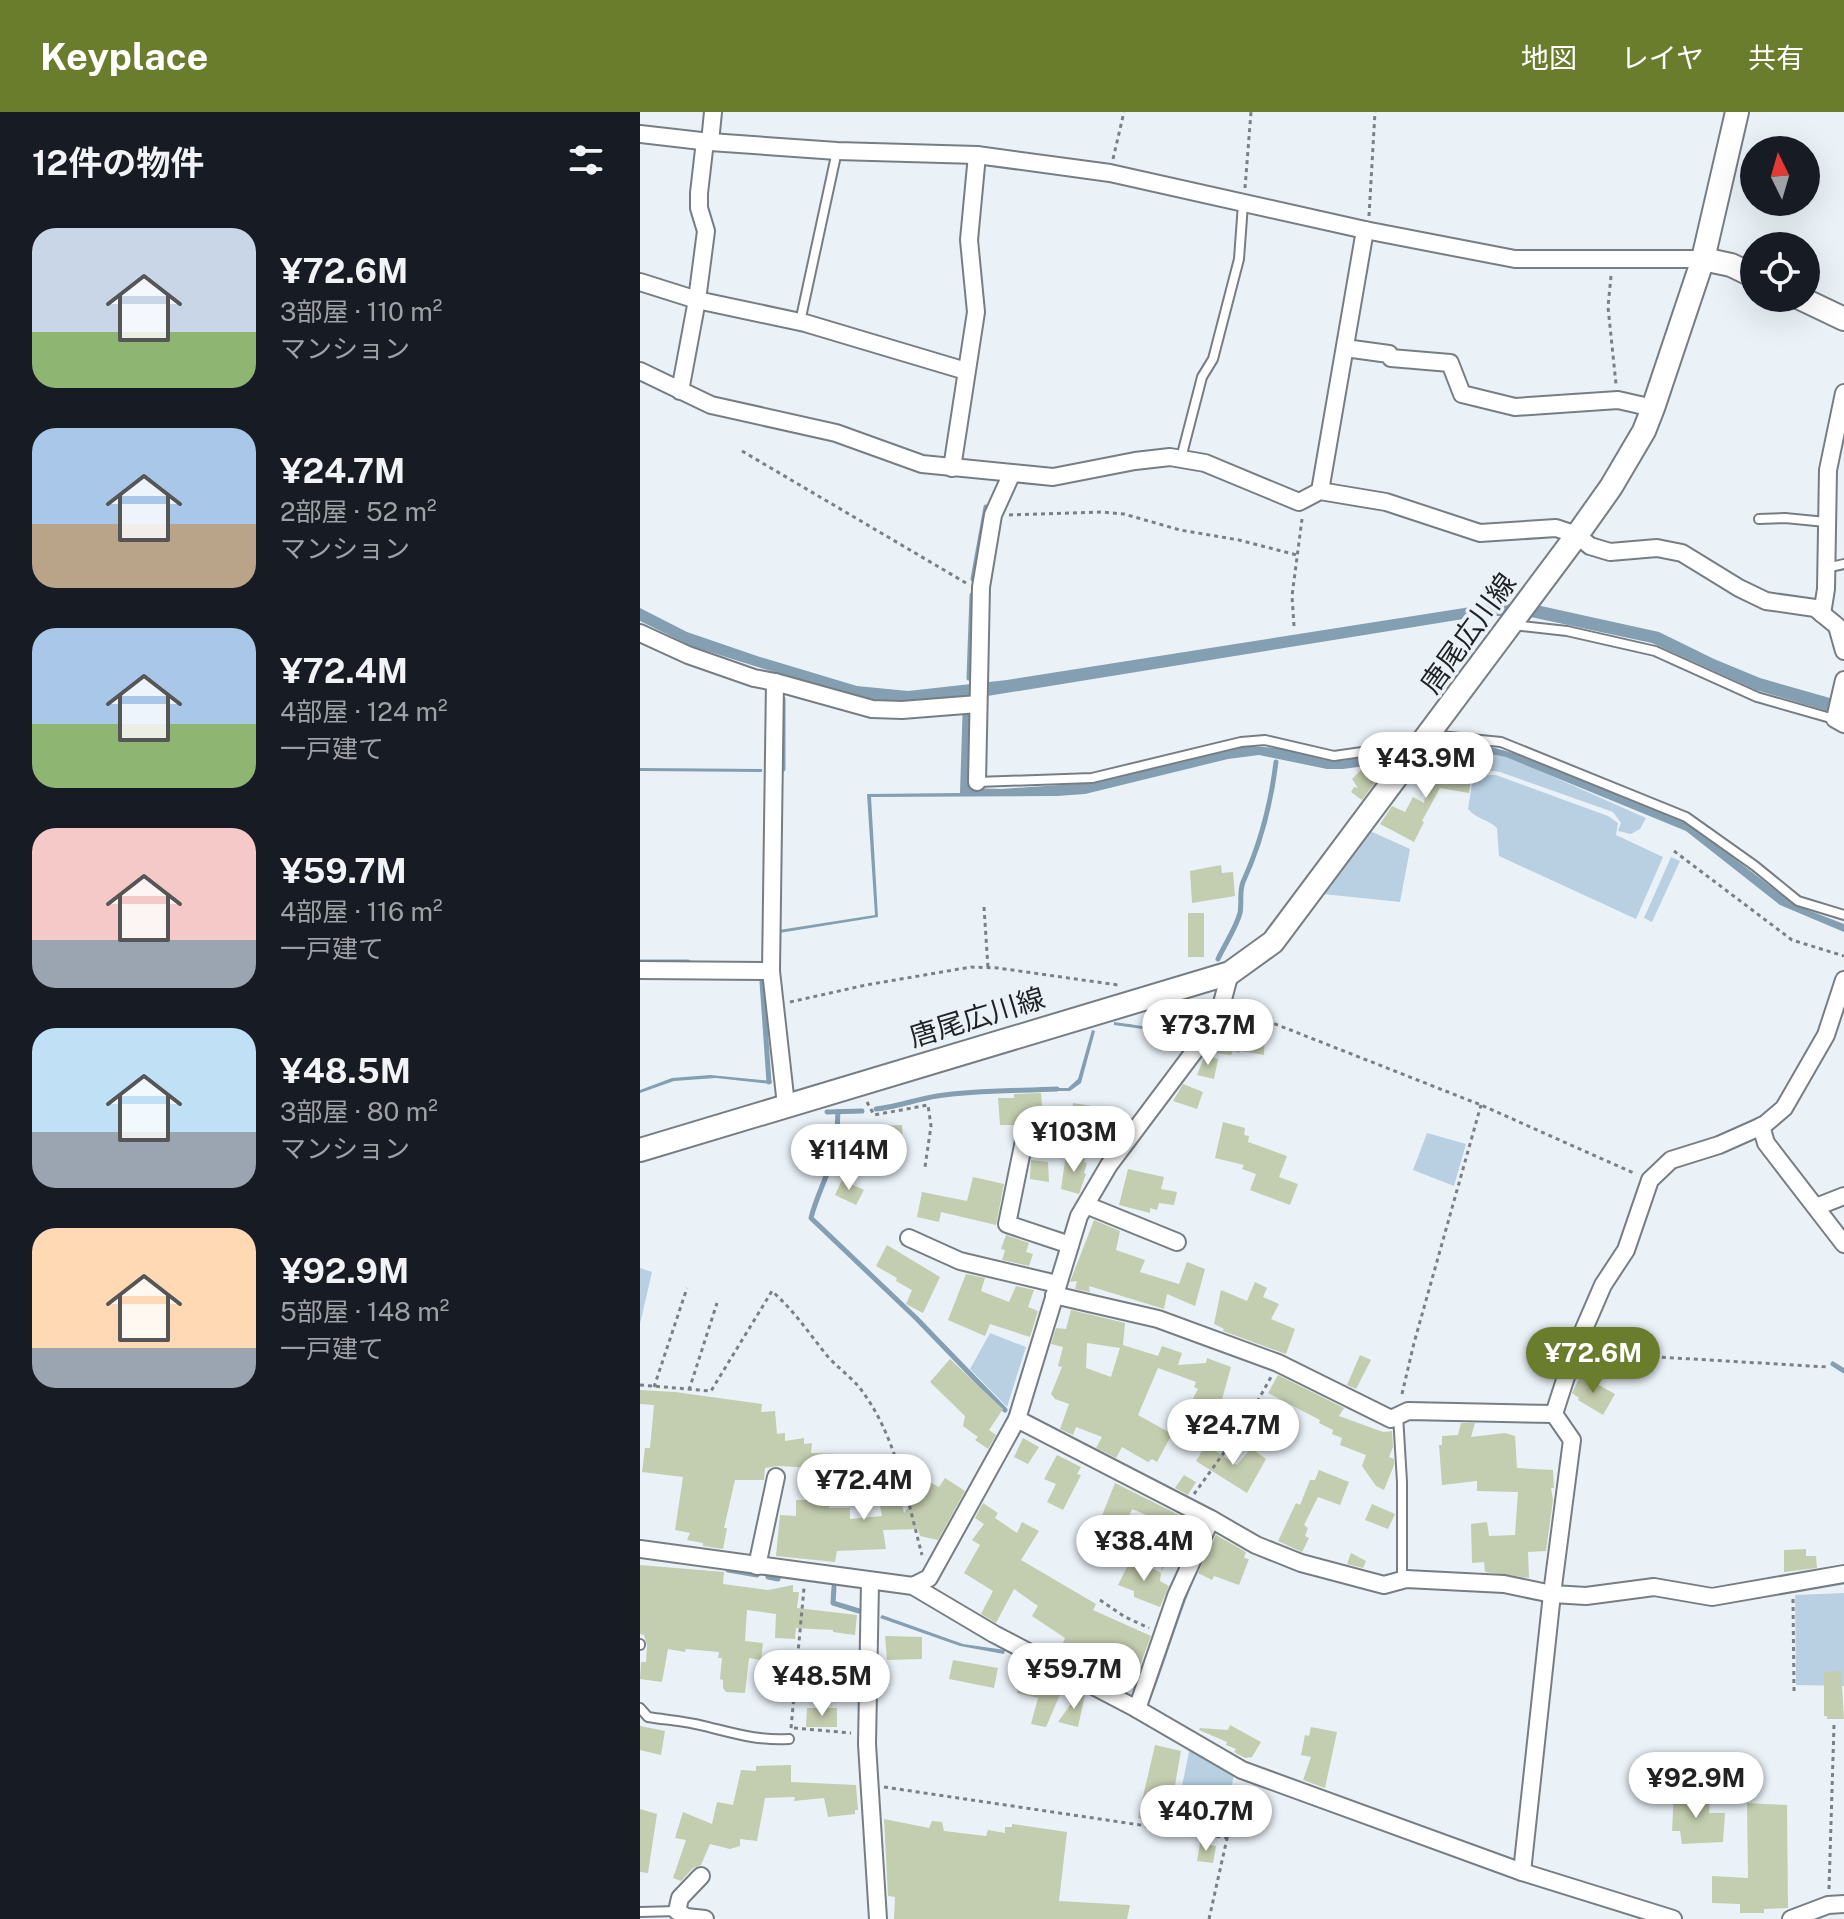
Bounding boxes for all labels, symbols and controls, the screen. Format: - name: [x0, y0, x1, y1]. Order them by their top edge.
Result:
- text: Keyplace: [40, 34, 208, 79]
- text: 地図: [1521, 41, 1577, 74]
- text: レイヤ: [1621, 41, 1704, 74]
- text: 共有: [1748, 41, 1804, 74]
- north arrow: [1740, 136, 1820, 216]
- map controls: [1740, 136, 1820, 312]
- icon: filters: [564, 138, 608, 182]
- text: 12件の物件: [32, 143, 204, 183]
- button: locate: [1740, 232, 1820, 312]
- text: ¥72.6M: [280, 251, 408, 291]
- icon: home: [96, 260, 192, 356]
- text: 3部屋 · 110 m²: [280, 296, 442, 327]
- text: マンション: [280, 333, 410, 364]
- text: ¥24.7M: [280, 451, 405, 491]
- icon: home: [96, 460, 192, 556]
- text: 2部屋 · 52 m²: [280, 496, 436, 527]
- text: マンション: [280, 533, 410, 564]
- street label: 唐尾広川線: [1413, 566, 1522, 699]
- text: ¥72.4M: [280, 651, 408, 691]
- icon: home: [96, 660, 192, 756]
- text: 4部屋 · 124 m²: [280, 696, 448, 727]
- pin: ¥43.9M: [1361, 732, 1491, 800]
- text: 一戸建て: [280, 733, 384, 764]
- text: ¥43.9M: [1376, 742, 1476, 773]
- text: ¥59.7M: [280, 851, 407, 891]
- icon: home: [96, 860, 192, 956]
- text: 4部屋 · 116 m²: [280, 896, 442, 927]
- text: 一戸建て: [280, 933, 384, 964]
- street label: 唐尾広川線: [905, 980, 1049, 1053]
- pin: ¥73.7M: [1143, 999, 1273, 1067]
- text: ¥73.7M: [1160, 1009, 1256, 1040]
- text: ¥48.5M: [280, 1051, 411, 1091]
- icon: home: [96, 1060, 192, 1156]
- text: 3部屋 · 80 m²: [280, 1096, 438, 1127]
- pin: ¥103M: [1018, 1106, 1130, 1174]
- text: ¥103M: [1031, 1116, 1117, 1147]
- pin: ¥114M: [793, 1124, 905, 1192]
- text: マンション: [280, 1133, 410, 1164]
- text: ¥114M: [809, 1134, 889, 1165]
- text: ¥92.9M: [280, 1251, 409, 1291]
- icon: home: [96, 1260, 192, 1356]
- text: 5部屋 · 148 m²: [280, 1296, 449, 1327]
- pin: ¥72.6M: [1528, 1327, 1658, 1395]
- text: 一戸建て: [280, 1333, 384, 1364]
- text: ¥72.6M: [1544, 1337, 1642, 1368]
- pin: ¥24.7M: [1168, 1399, 1298, 1467]
- text: ¥24.7M: [1185, 1409, 1281, 1440]
- pin: ¥72.4M: [799, 1454, 929, 1522]
- text: ¥72.4M: [815, 1464, 913, 1495]
- pin: ¥38.4M: [1079, 1515, 1209, 1583]
- text: ¥38.4M: [1094, 1525, 1194, 1556]
- pin: ¥59.7M: [1009, 1643, 1139, 1711]
- pin: ¥48.5M: [757, 1650, 887, 1718]
- text: ¥59.7M: [1026, 1653, 1122, 1684]
- text: ¥48.5M: [772, 1660, 872, 1691]
- pin: ¥92.9M: [1631, 1752, 1761, 1820]
- text: ¥92.9M: [1647, 1762, 1745, 1793]
- pin: ¥40.7M: [1141, 1785, 1271, 1853]
- text: ¥40.7M: [1158, 1795, 1254, 1826]

